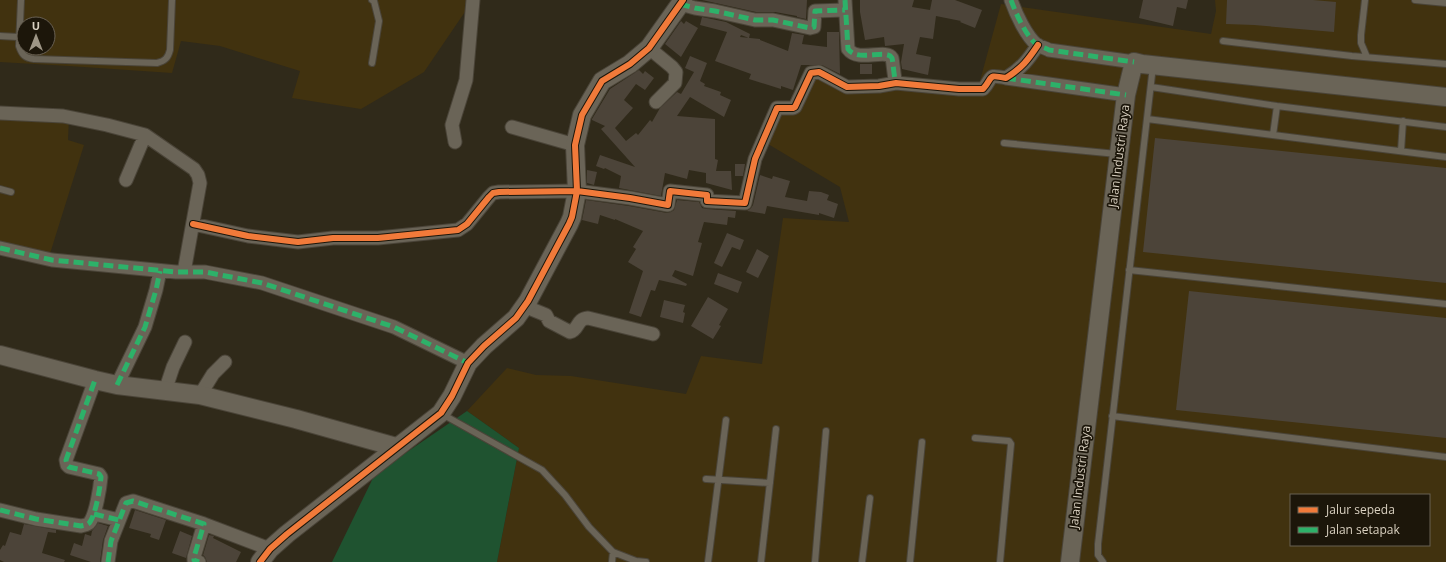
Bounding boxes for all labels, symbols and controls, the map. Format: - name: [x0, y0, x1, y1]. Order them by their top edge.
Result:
- north arrow: [16, 16, 56, 56]
- text: U: [32, 18, 40, 33]
- street label: Jalan Industri Raya: [1104, 104, 1133, 209]
- street label: Jalan Industri Raya: [1065, 425, 1094, 530]
- legend: [1290, 494, 1430, 546]
- text: Jalur sepeda: [1325, 501, 1395, 518]
- text: Jalan setapak: [1325, 521, 1400, 538]

